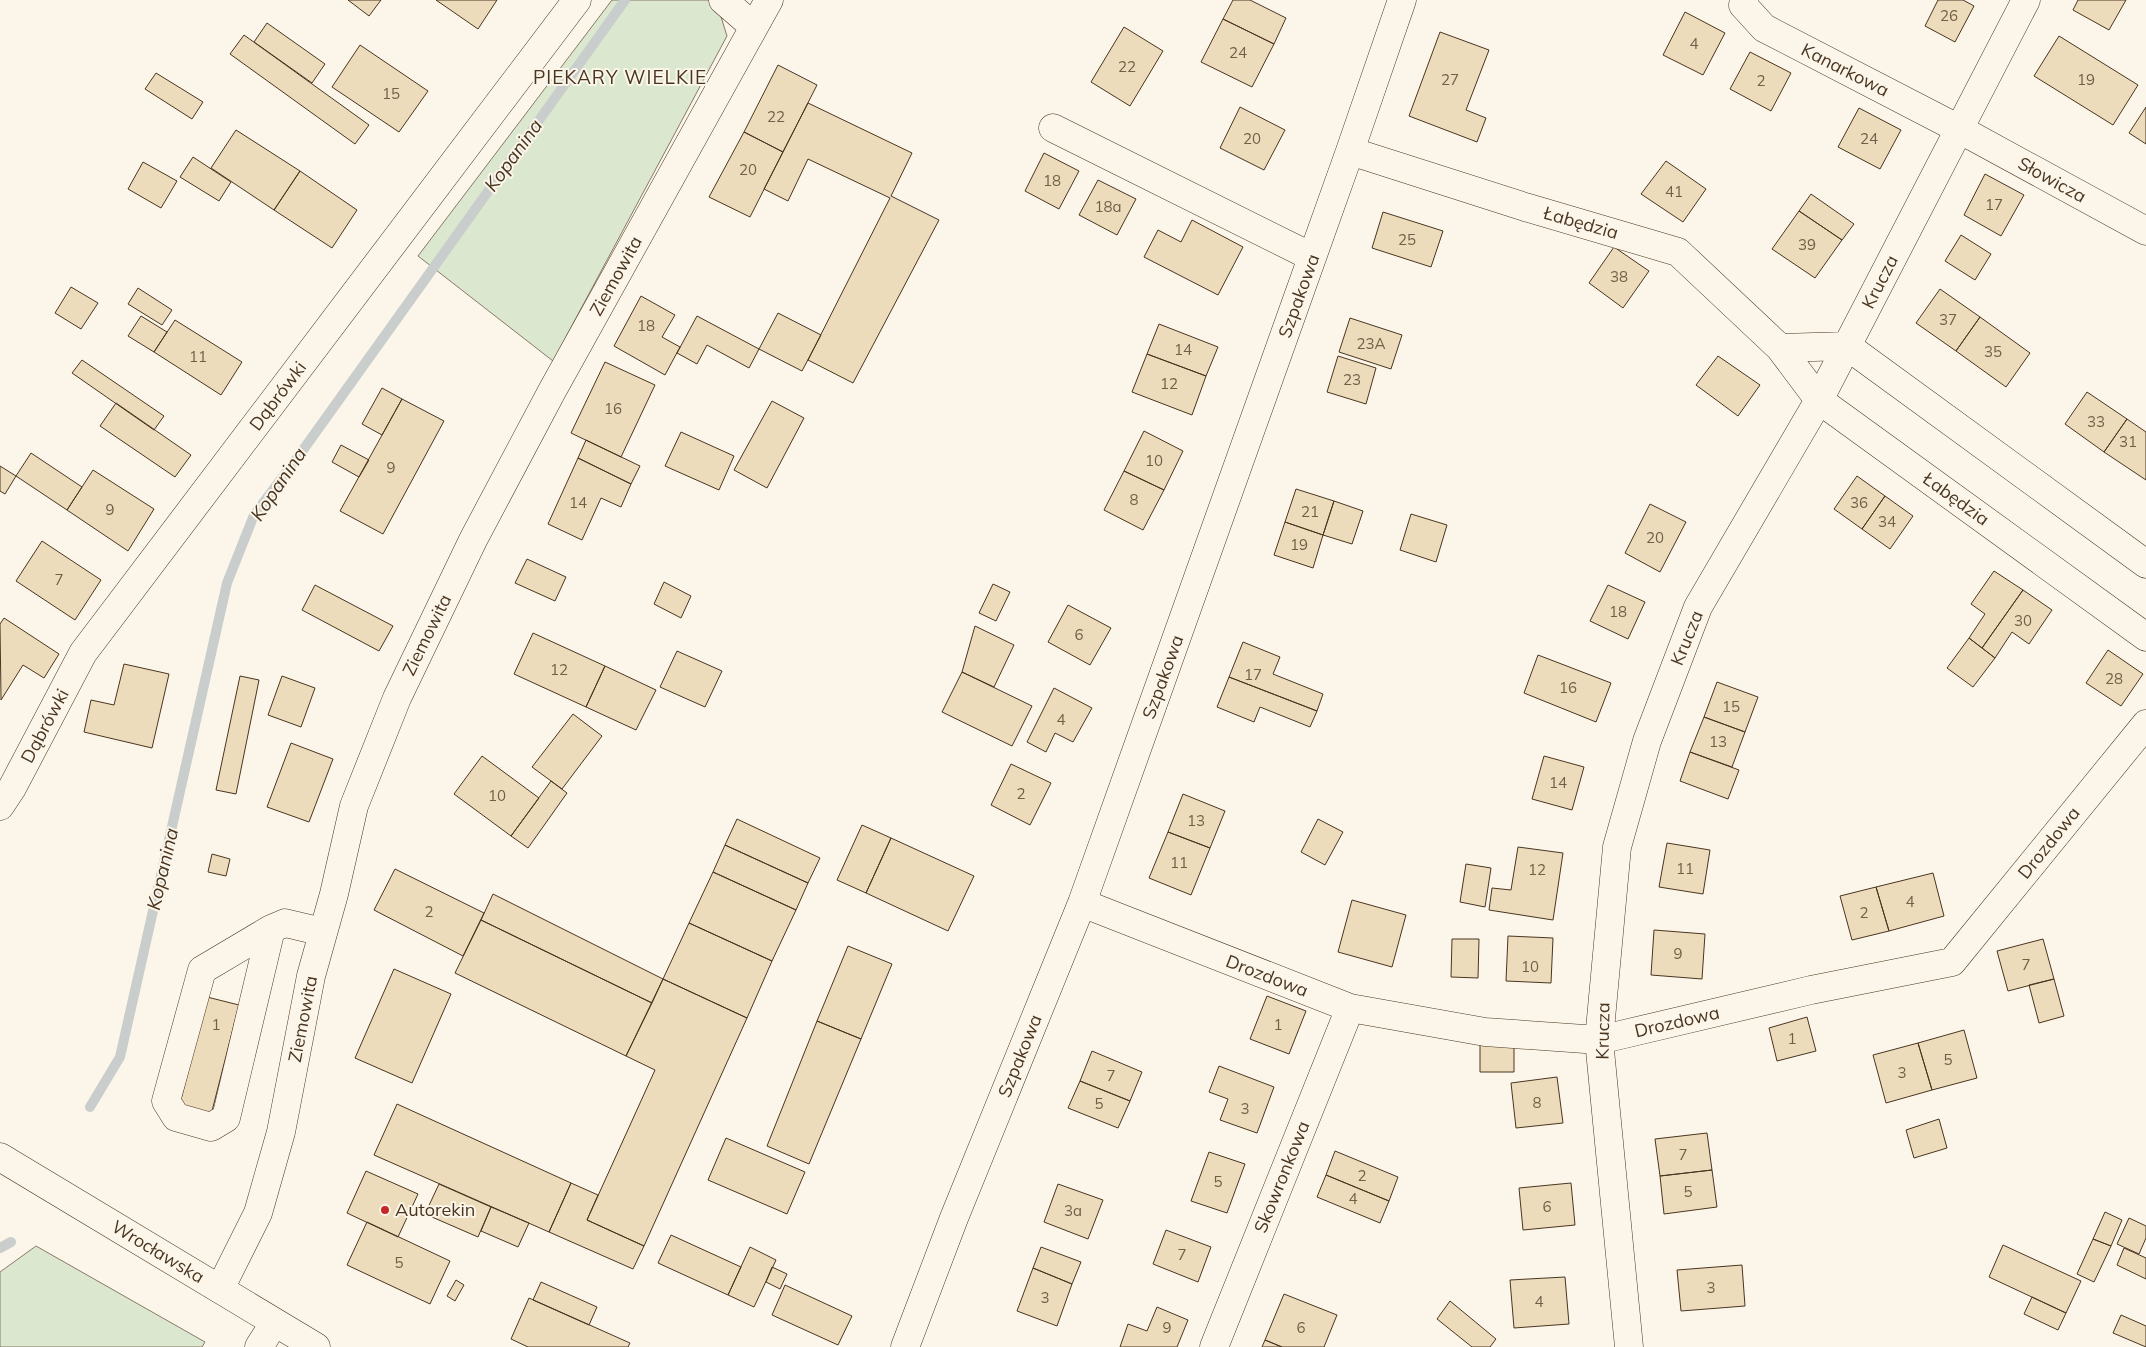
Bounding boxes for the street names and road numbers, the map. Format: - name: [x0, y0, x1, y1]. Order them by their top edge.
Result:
- street label: Kanarkowa: [1797, 38, 1893, 101]
- street label: Słowicza: [2014, 151, 2090, 208]
- street label: Łabędzia: [1540, 201, 1621, 244]
- street label: Ziemowita: [584, 232, 647, 320]
- street label: Szpakowa: [1273, 251, 1324, 341]
- street label: Krucza: [1856, 251, 1903, 313]
- street label: Dąbrówki: [244, 357, 311, 435]
- street label: Łabędzia: [1918, 466, 1994, 530]
- street label: Ziemowita: [397, 590, 456, 679]
- street label: Krucza: [1665, 607, 1708, 669]
- street label: Szpakowa: [1137, 632, 1188, 722]
- street label: Dąbrówki: [15, 685, 74, 767]
- street label: Drozdowa: [2012, 802, 2085, 883]
- street label: Drozdowa: [1223, 949, 1312, 1002]
- street label: Ziemowita: [283, 974, 322, 1064]
- street label: Drozdowa: [1632, 1001, 1722, 1042]
- street label: Krucza: [1591, 1002, 1614, 1060]
- street label: Szpakowa: [992, 1011, 1047, 1101]
- street label: Skowronkowa: [1249, 1117, 1314, 1236]
- street label: Wrocławska: [108, 1215, 209, 1288]

